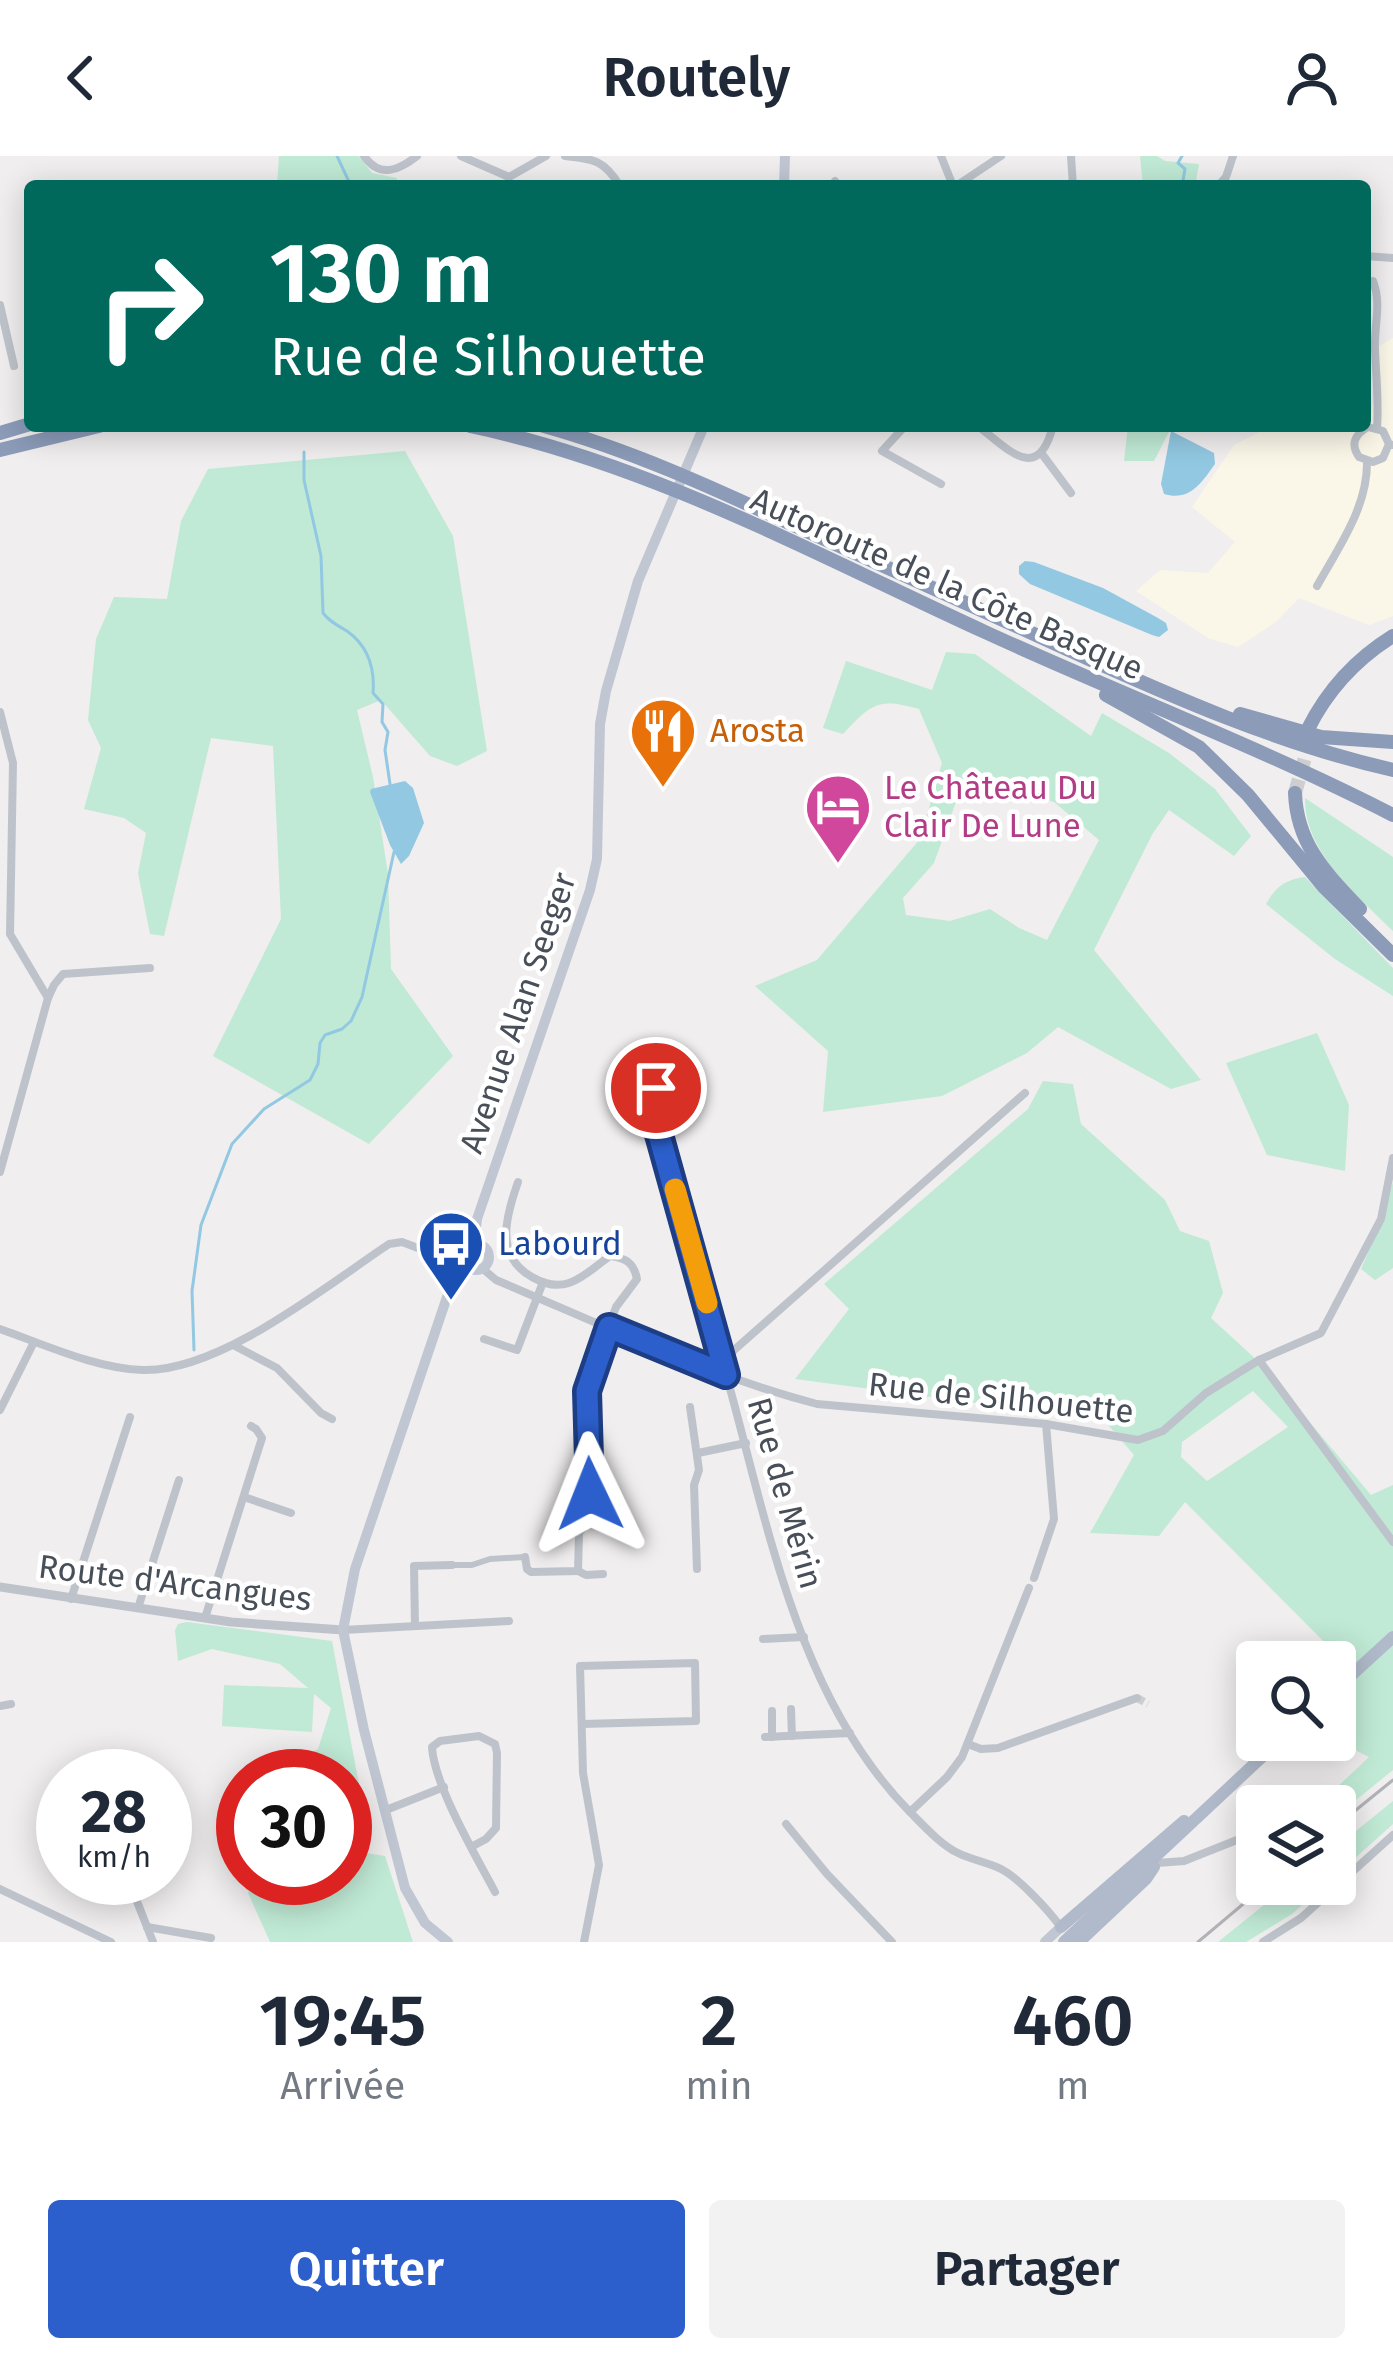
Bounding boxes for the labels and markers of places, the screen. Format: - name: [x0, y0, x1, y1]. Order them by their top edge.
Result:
- restaurant icon: Arosta: [628, 696, 698, 790]
- place label: Arosta: [710, 711, 805, 751]
- place label: Le Château Du Clair De Lune: [884, 768, 1097, 846]
- hotel icon: Le Château Du Clair De Lune: [803, 772, 873, 866]
- pin: [605, 1037, 707, 1139]
- bus stop icon: Labourd: [416, 1209, 486, 1303]
- place label: Labourd: [498, 1224, 622, 1264]

